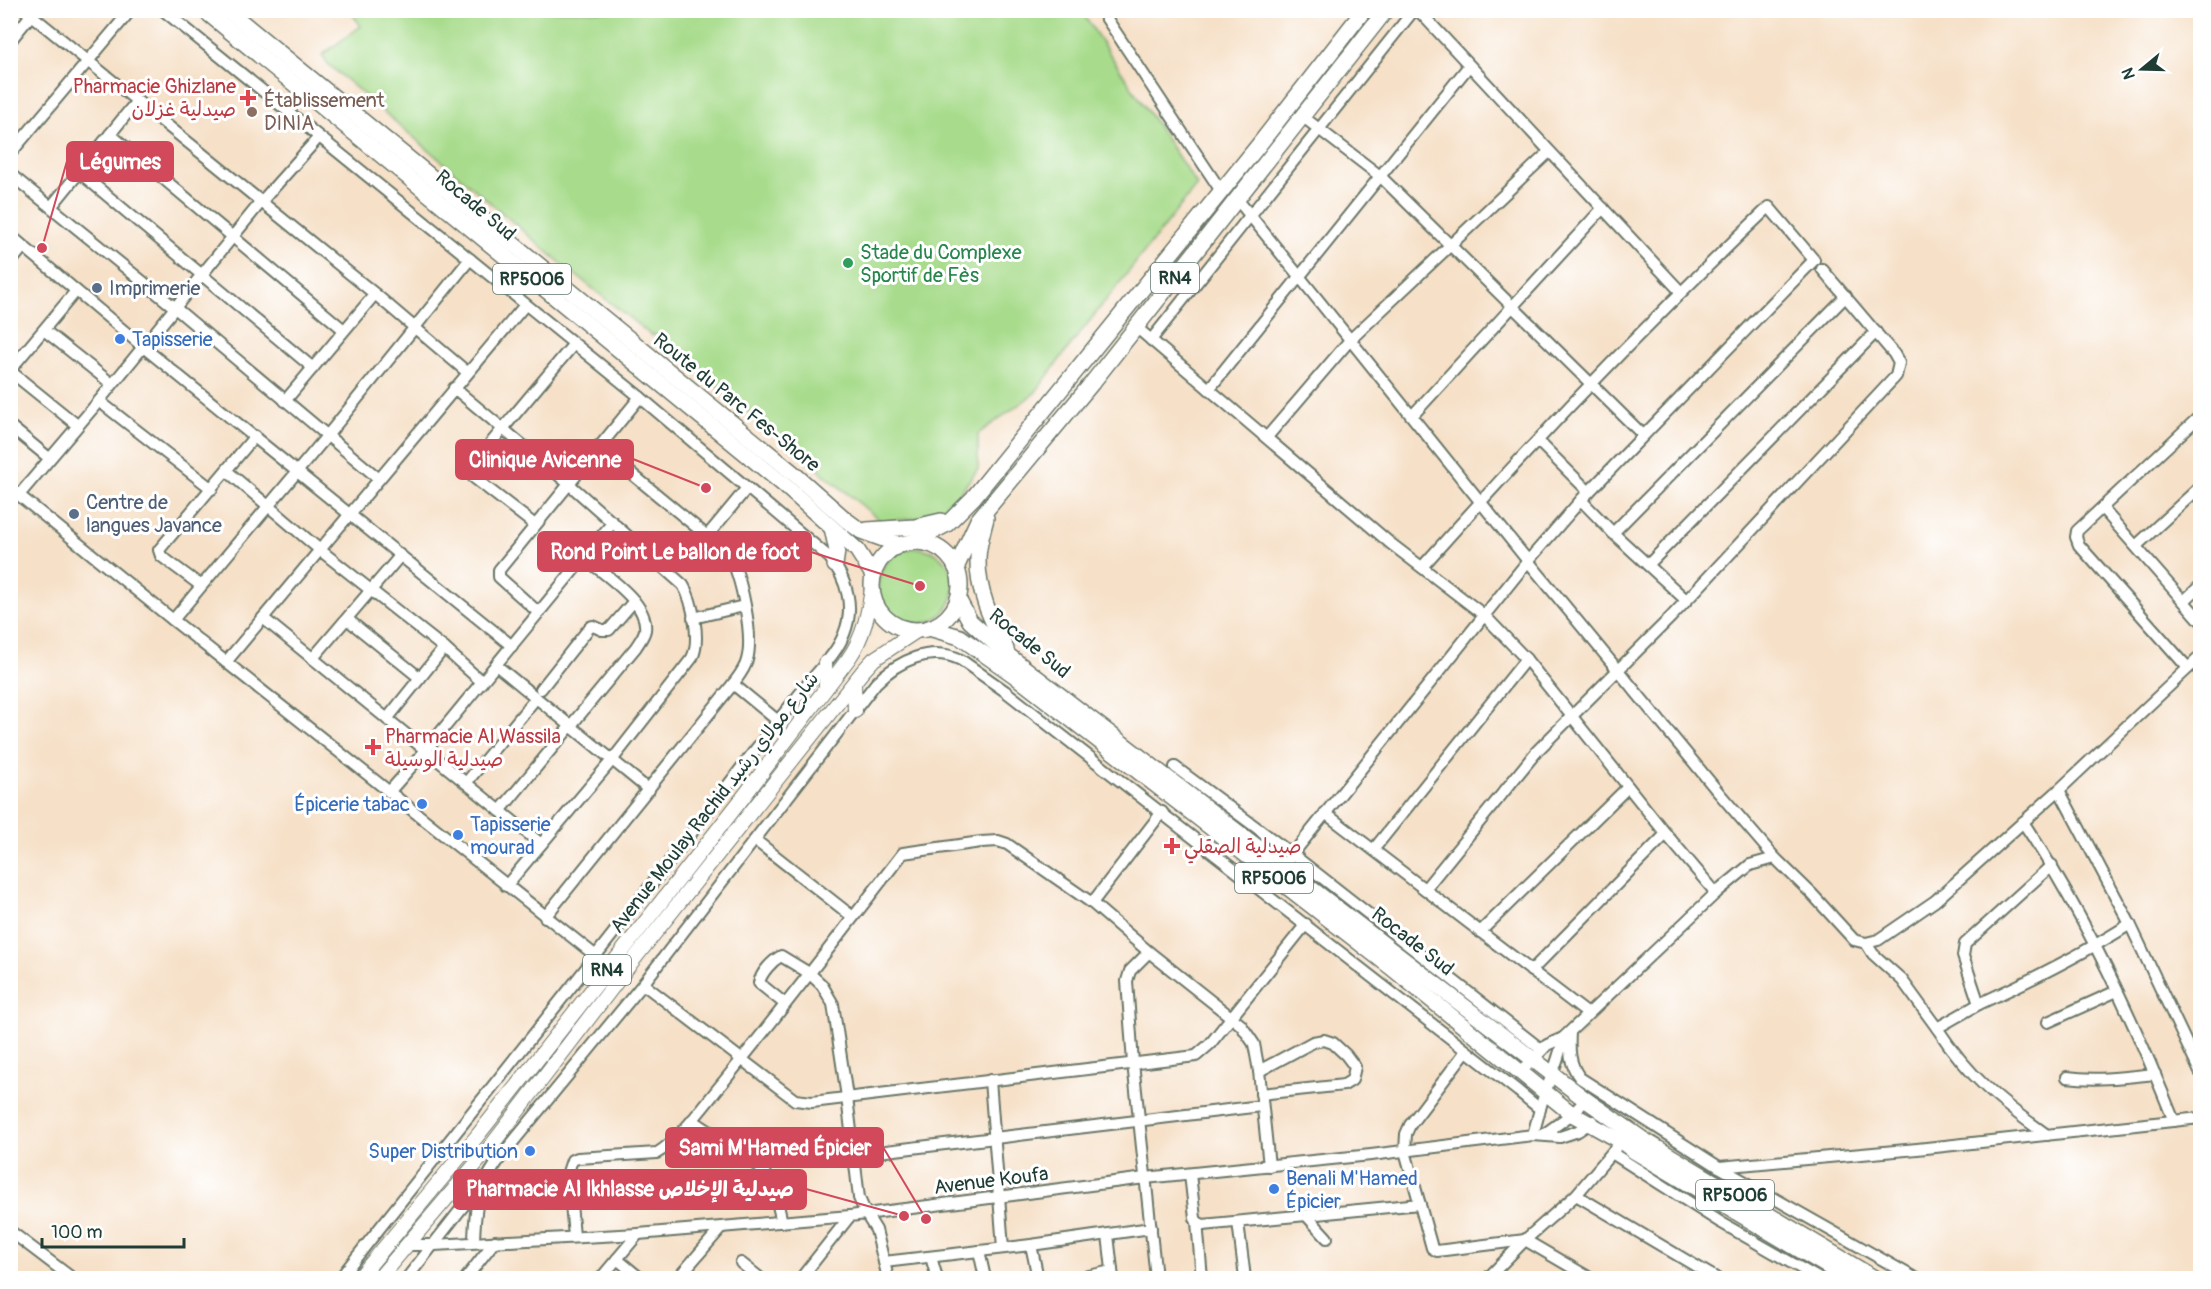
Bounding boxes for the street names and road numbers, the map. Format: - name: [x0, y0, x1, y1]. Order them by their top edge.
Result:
- street label: Rocade Sud: [430, 164, 521, 246]
- road number: RN4: [1151, 263, 1199, 293]
- road number: RP5006: [493, 264, 571, 294]
- street label: Route du Parc Fes-Shore: [648, 327, 825, 477]
- street label: Rocade Sud: [984, 603, 1075, 684]
- street label: Avenue Moulay Rachid شارع مولاي رشيد: [604, 667, 826, 939]
- road number: RP5006: [1235, 863, 1313, 893]
- street label: Rocade Sud: [1367, 902, 1459, 981]
- road number: RN4: [583, 955, 631, 985]
- street label: Avenue Koufa: [932, 1161, 1050, 1200]
- road number: RP5006: [1696, 1180, 1774, 1210]

